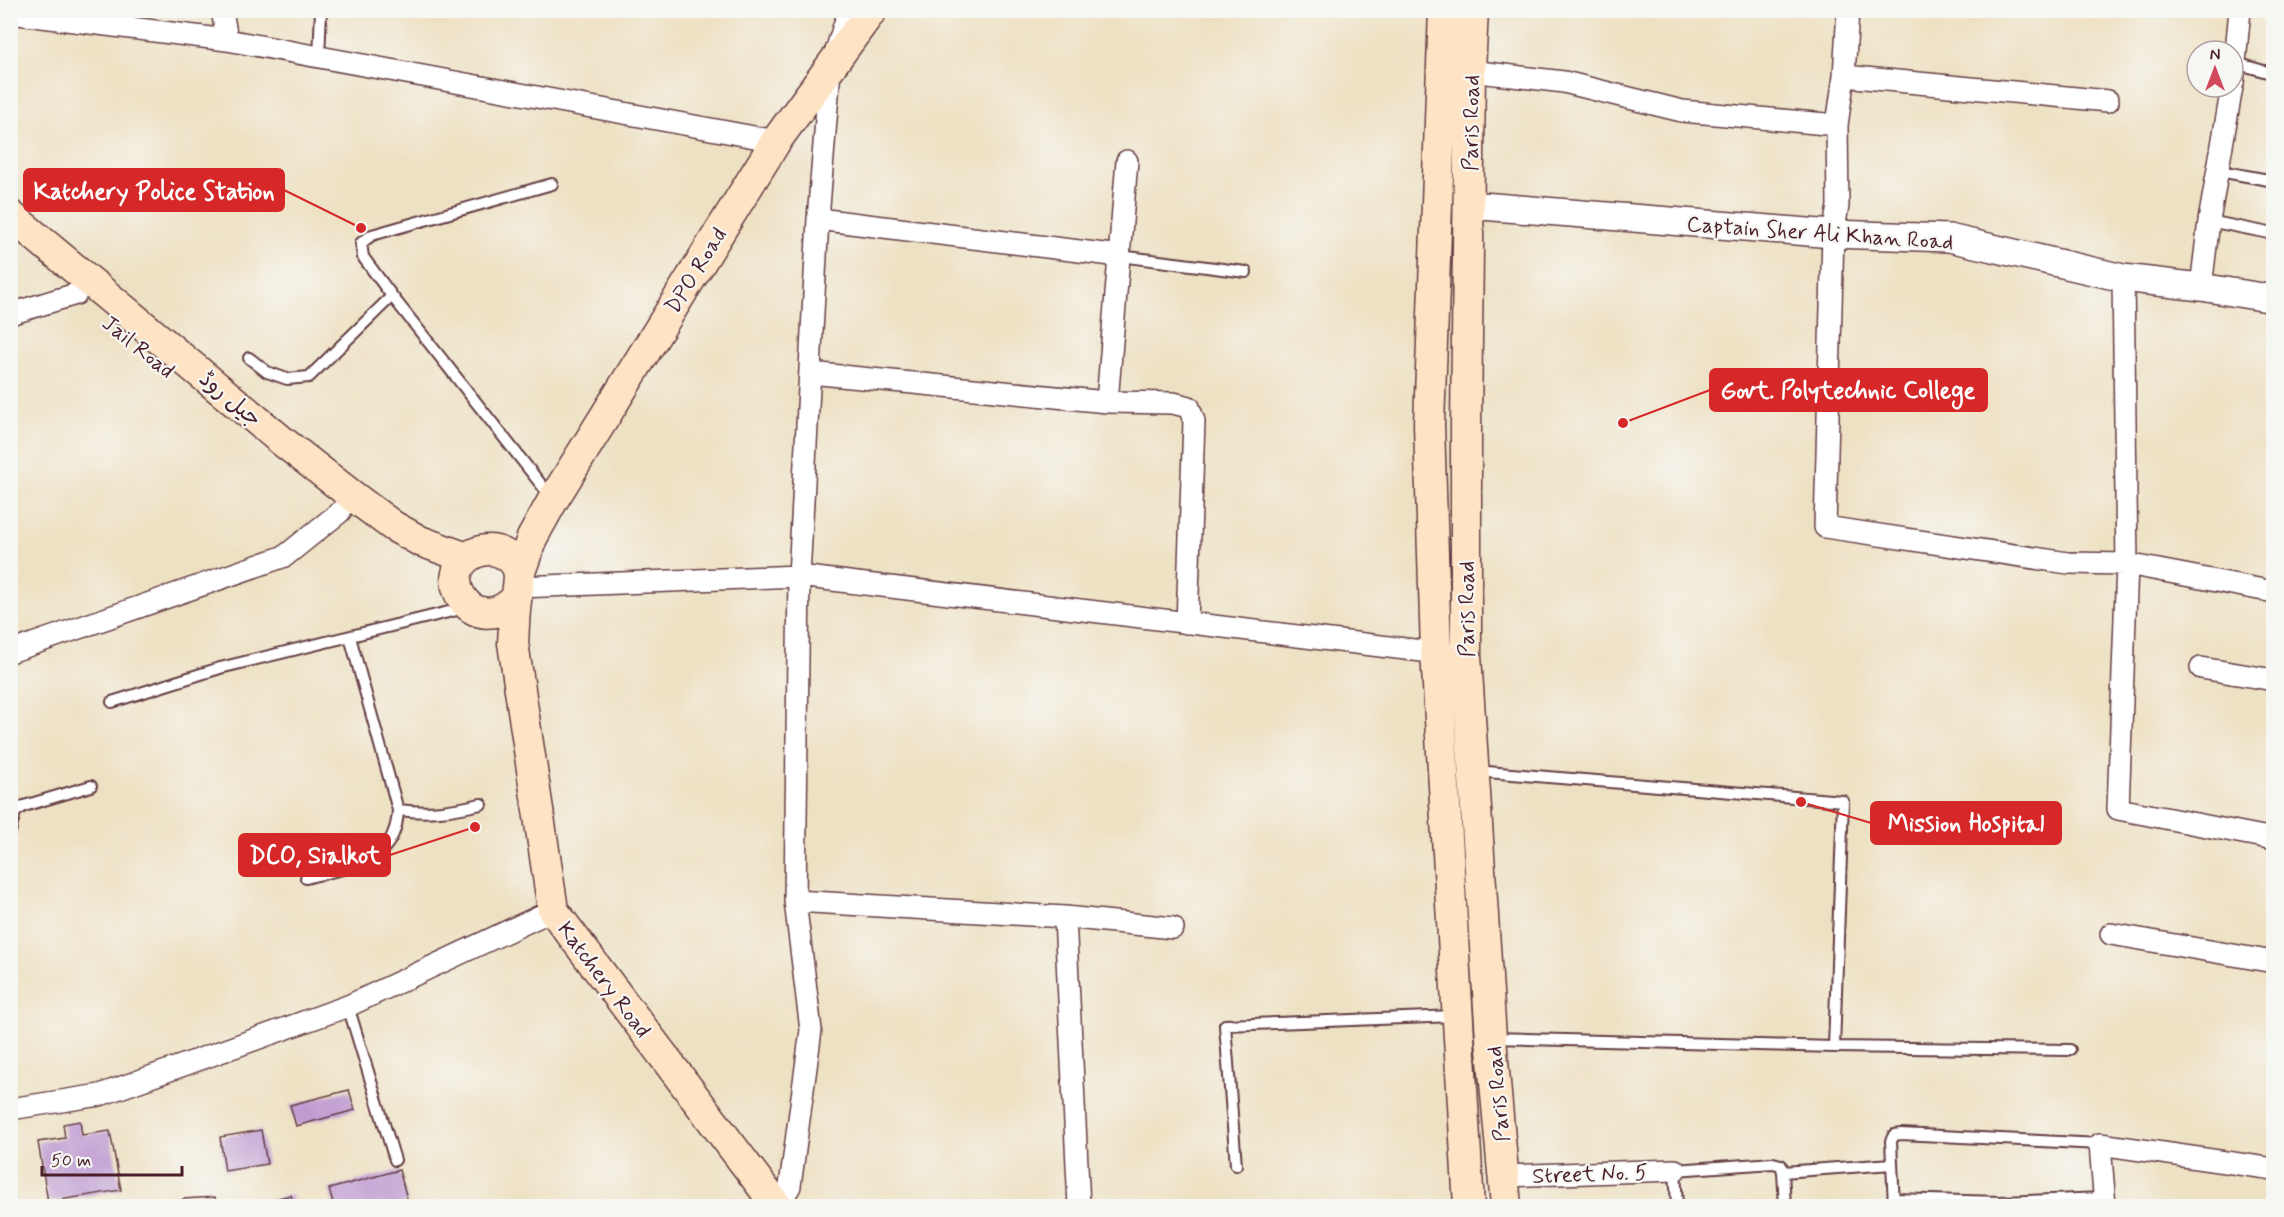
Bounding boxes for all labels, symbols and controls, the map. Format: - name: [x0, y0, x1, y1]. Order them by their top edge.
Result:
- north arrow: [2185, 39, 2245, 99]
- text: N: [2210, 45, 2220, 66]
- street label: Paris Road: [1457, 75, 1487, 171]
- callout: Katchery Police Station: [24, 169, 284, 211]
- text: Katchery Police Station: [33, 177, 275, 208]
- street label: Captain Sher Ali Khan Road: [1686, 211, 1954, 257]
- street label: DPO Road: [659, 223, 734, 319]
- street label: Jail Road: [96, 310, 180, 385]
- street label: جیل روڈ: [193, 365, 267, 434]
- callout: Govt. Polytechnic College: [1710, 369, 1987, 411]
- text: Govt. Polytechnic College: [1721, 376, 1976, 410]
- street label: Paris Road: [1454, 561, 1482, 657]
- callout: Mission Hospital: [1871, 802, 2061, 844]
- text: Mission Hospital: [1888, 809, 2044, 840]
- callout: DCO, Sialkot: [239, 834, 390, 876]
- text: DCO, Sialkot: [249, 841, 382, 872]
- street label: Katchery Road: [551, 917, 656, 1044]
- street label: Paris Road: [1481, 1045, 1517, 1143]
- scale bar: [42, 1139, 182, 1177]
- text: 50 m: [51, 1149, 91, 1173]
- street label: Street No. 5: [1532, 1159, 1648, 1191]

